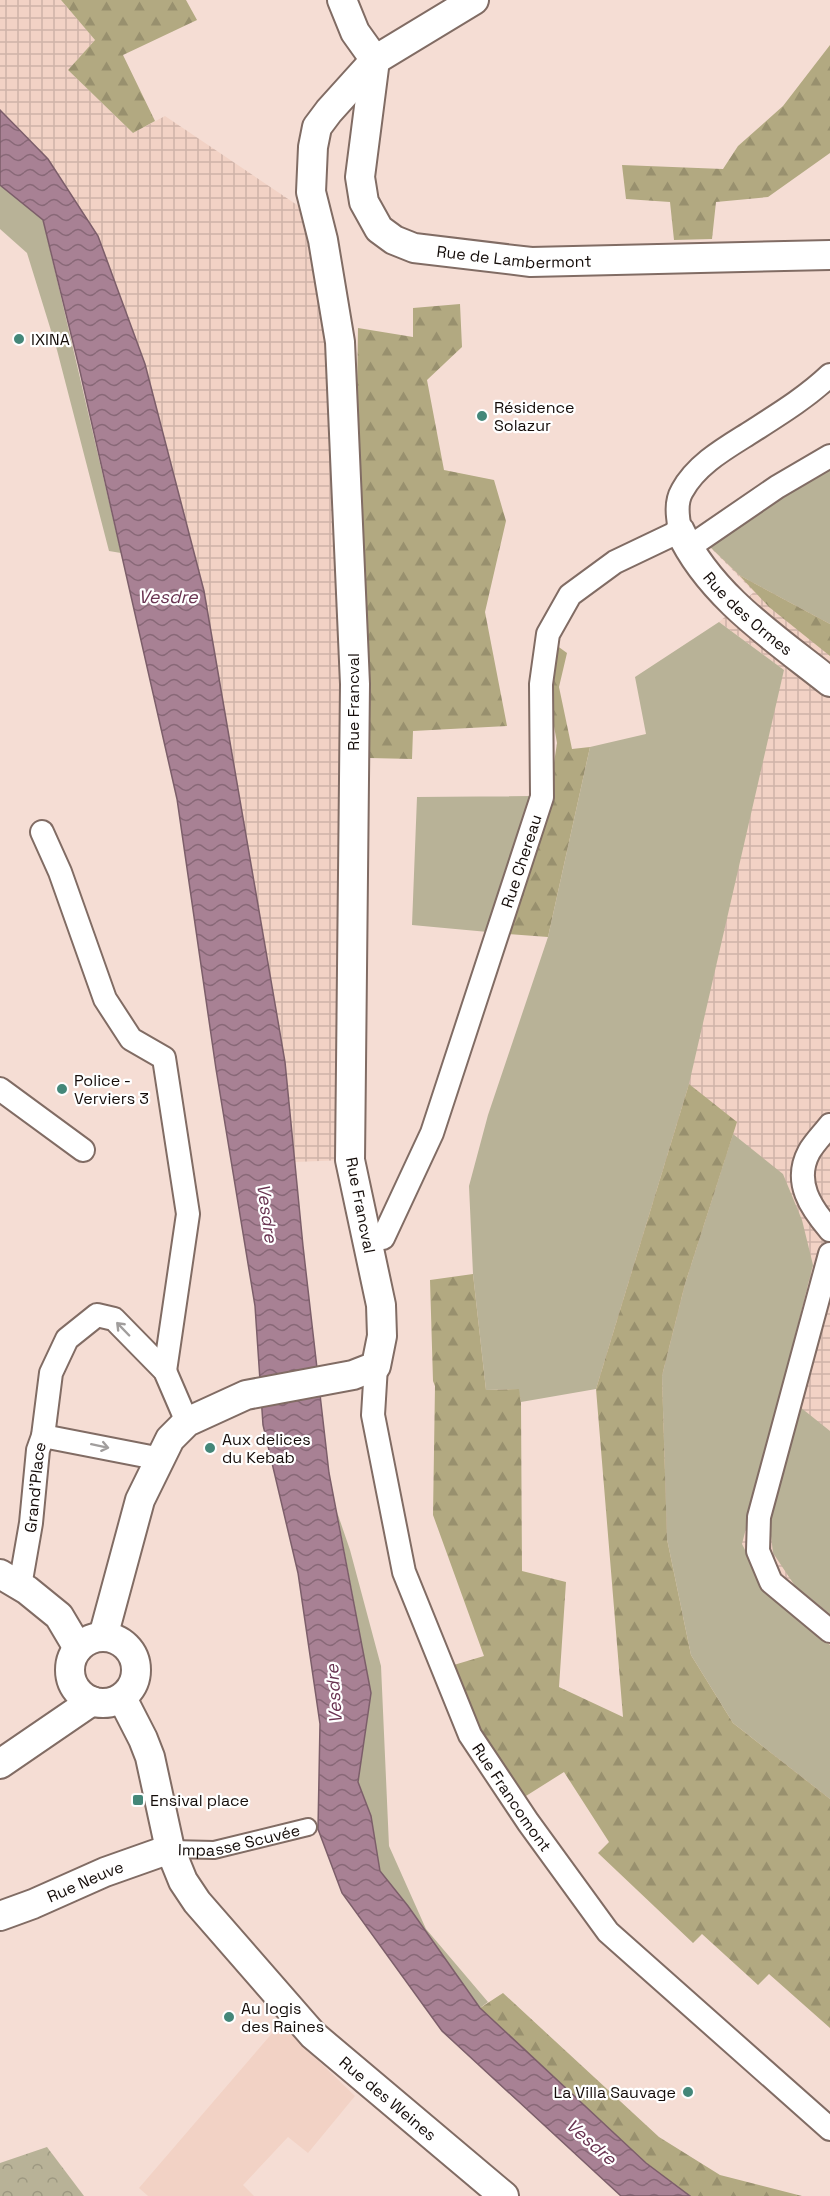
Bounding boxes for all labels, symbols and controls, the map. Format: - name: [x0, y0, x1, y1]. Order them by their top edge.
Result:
- street label: Rue de Lambermont: [435, 241, 592, 273]
- place label: IXINA: [31, 329, 70, 350]
- marker: IXINA: [12, 332, 26, 346]
- place label: Résidence Solazur: [494, 397, 575, 436]
- marker: Résidence Solazur: [475, 409, 489, 423]
- street label: Rue des Ormes: [698, 568, 797, 660]
- water label: Vesdre: [138, 585, 199, 608]
- street label: Rue Francval: [343, 653, 364, 751]
- street label: Rue Chereau: [496, 812, 547, 911]
- place label: Police - Verviers 3: [74, 1070, 149, 1109]
- marker: Police - Verviers 3: [55, 1082, 69, 1096]
- street label: Rue Francval: [341, 1155, 380, 1255]
- water label: Vesdre: [252, 1182, 283, 1245]
- one-way arrow: [116, 1322, 131, 1337]
- place label: Aux delices du Kebab: [222, 1429, 311, 1468]
- street label: Grand'Place: [19, 1439, 51, 1534]
- one-way arrow: [90, 1441, 109, 1453]
- marker: Aux delices du Kebab: [203, 1441, 217, 1455]
- water label: Vesdre: [320, 1662, 347, 1724]
- street label: Rue Francomont: [467, 1739, 556, 1856]
- place label: Ensival place: [150, 1790, 249, 1811]
- marker: Ensival place: [131, 1793, 145, 1807]
- street label: Impasse Scuvée: [178, 1819, 302, 1861]
- street label: Rue Neuve: [44, 1856, 126, 1907]
- place label: Au logis des Raines: [241, 1998, 324, 2037]
- marker: Au logis des Raines: [222, 2010, 236, 2024]
- street label: Rue des Weines: [335, 2052, 441, 2146]
- place label: La Villa Sauvage: [554, 2082, 676, 2103]
- marker: La Villa Sauvage: [681, 2085, 695, 2099]
- water label: Vesdre: [561, 2113, 622, 2171]

